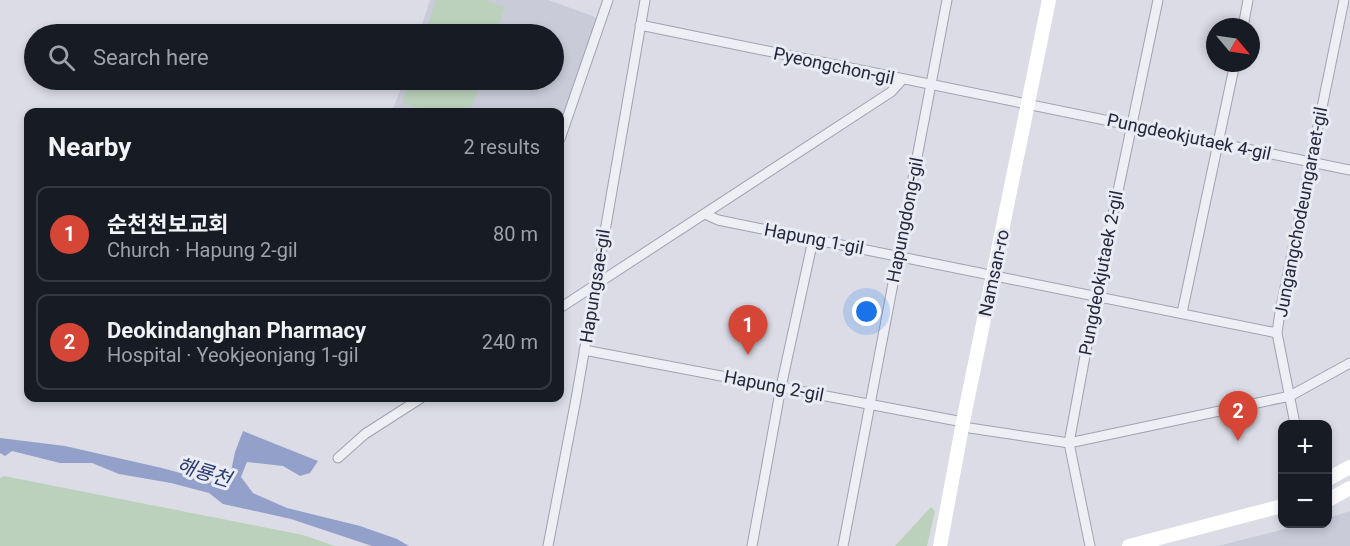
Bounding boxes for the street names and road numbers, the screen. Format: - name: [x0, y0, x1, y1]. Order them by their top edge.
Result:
- street label: Pyeongchon-gil: [772, 42, 897, 89]
- street label: Jungangchodeungaraet-gil: [1270, 105, 1331, 319]
- street label: Pungdeokjutaek 4-gil: [1105, 109, 1273, 164]
- street label: Hapungdong-gil: [882, 156, 927, 284]
- street label: Pungdeokjutaek 2-gil: [1074, 189, 1127, 357]
- street label: Hapung 1-gil: [762, 219, 866, 258]
- street label: Hapungsae-gil: [575, 227, 614, 344]
- street label: Namsan-ro: [974, 227, 1013, 318]
- street label: Hapung 2-gil: [722, 366, 826, 405]

